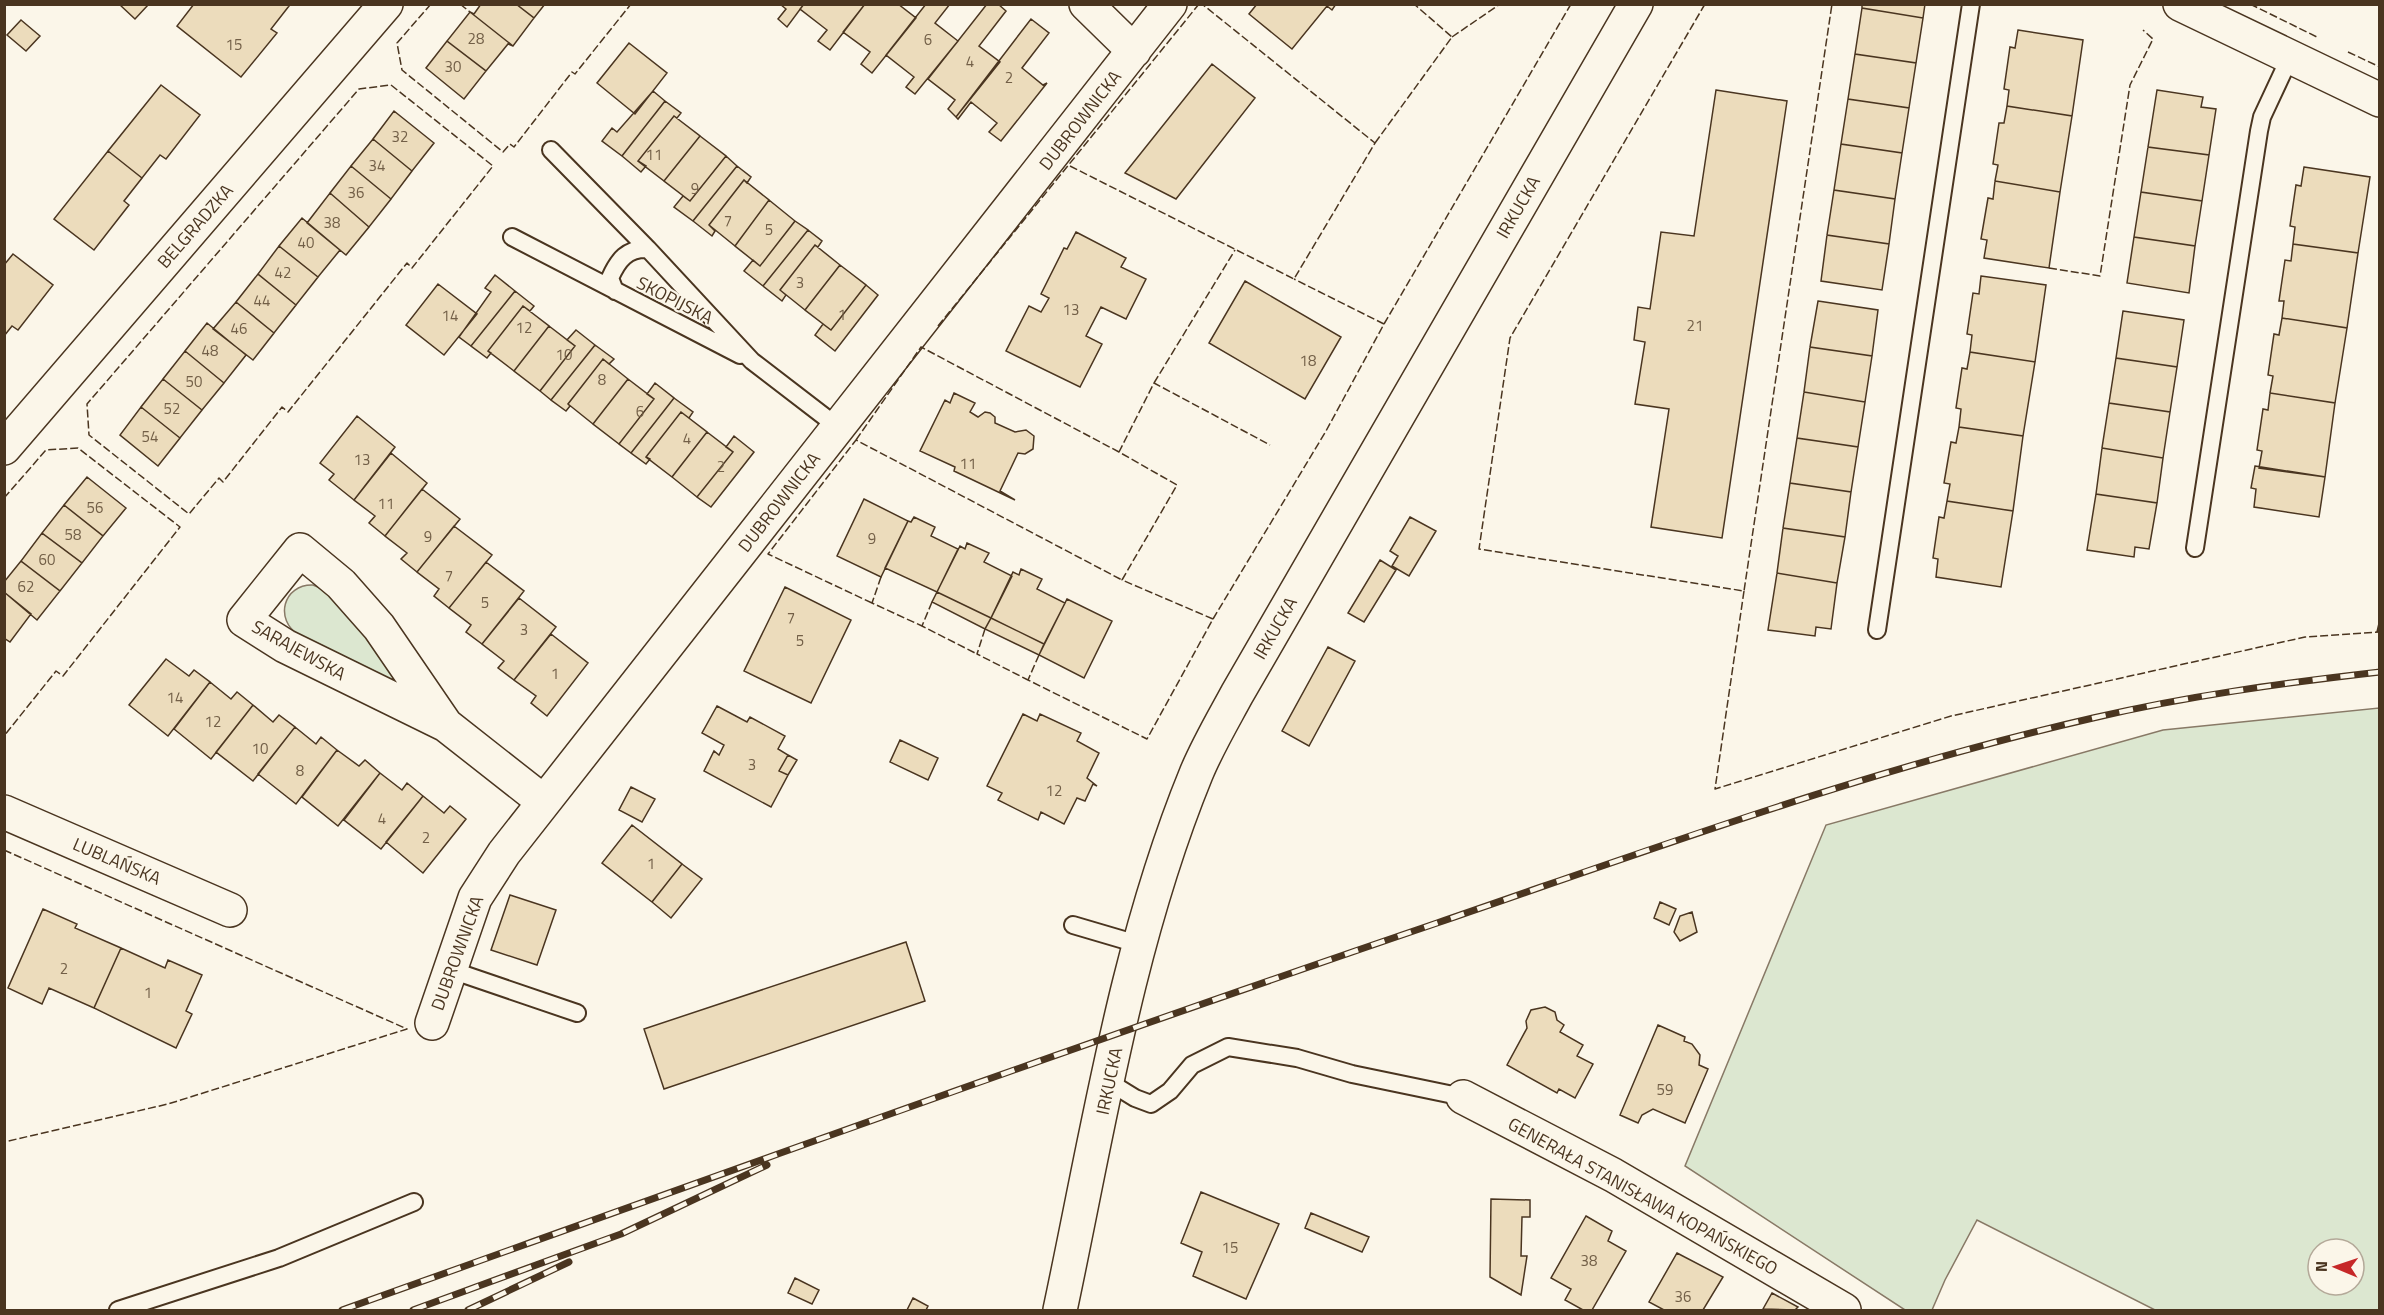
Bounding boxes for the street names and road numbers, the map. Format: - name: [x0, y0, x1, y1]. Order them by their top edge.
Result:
- street label: DUBROWNICKA: [1032, 64, 1128, 176]
- street label: IRKUCKA: [1489, 171, 1547, 243]
- street label: BELGRADZKA: [151, 178, 240, 274]
- street label: SKOPIJSKA: [632, 269, 718, 331]
- street label: DUBROWNICKA: [731, 446, 827, 558]
- street label: IRKUCKA: [1246, 592, 1304, 664]
- street label: SARAJEWSKA: [247, 613, 351, 687]
- street label: LUBLAŃSKA: [69, 830, 165, 892]
- street label: DUBROWNICKA: [424, 892, 490, 1014]
- street label: IRKUCKA: [1089, 1045, 1129, 1117]
- street label: GENERAŁA STANISŁAWA KOPAŃSKIEGO: [1503, 1110, 1783, 1282]

